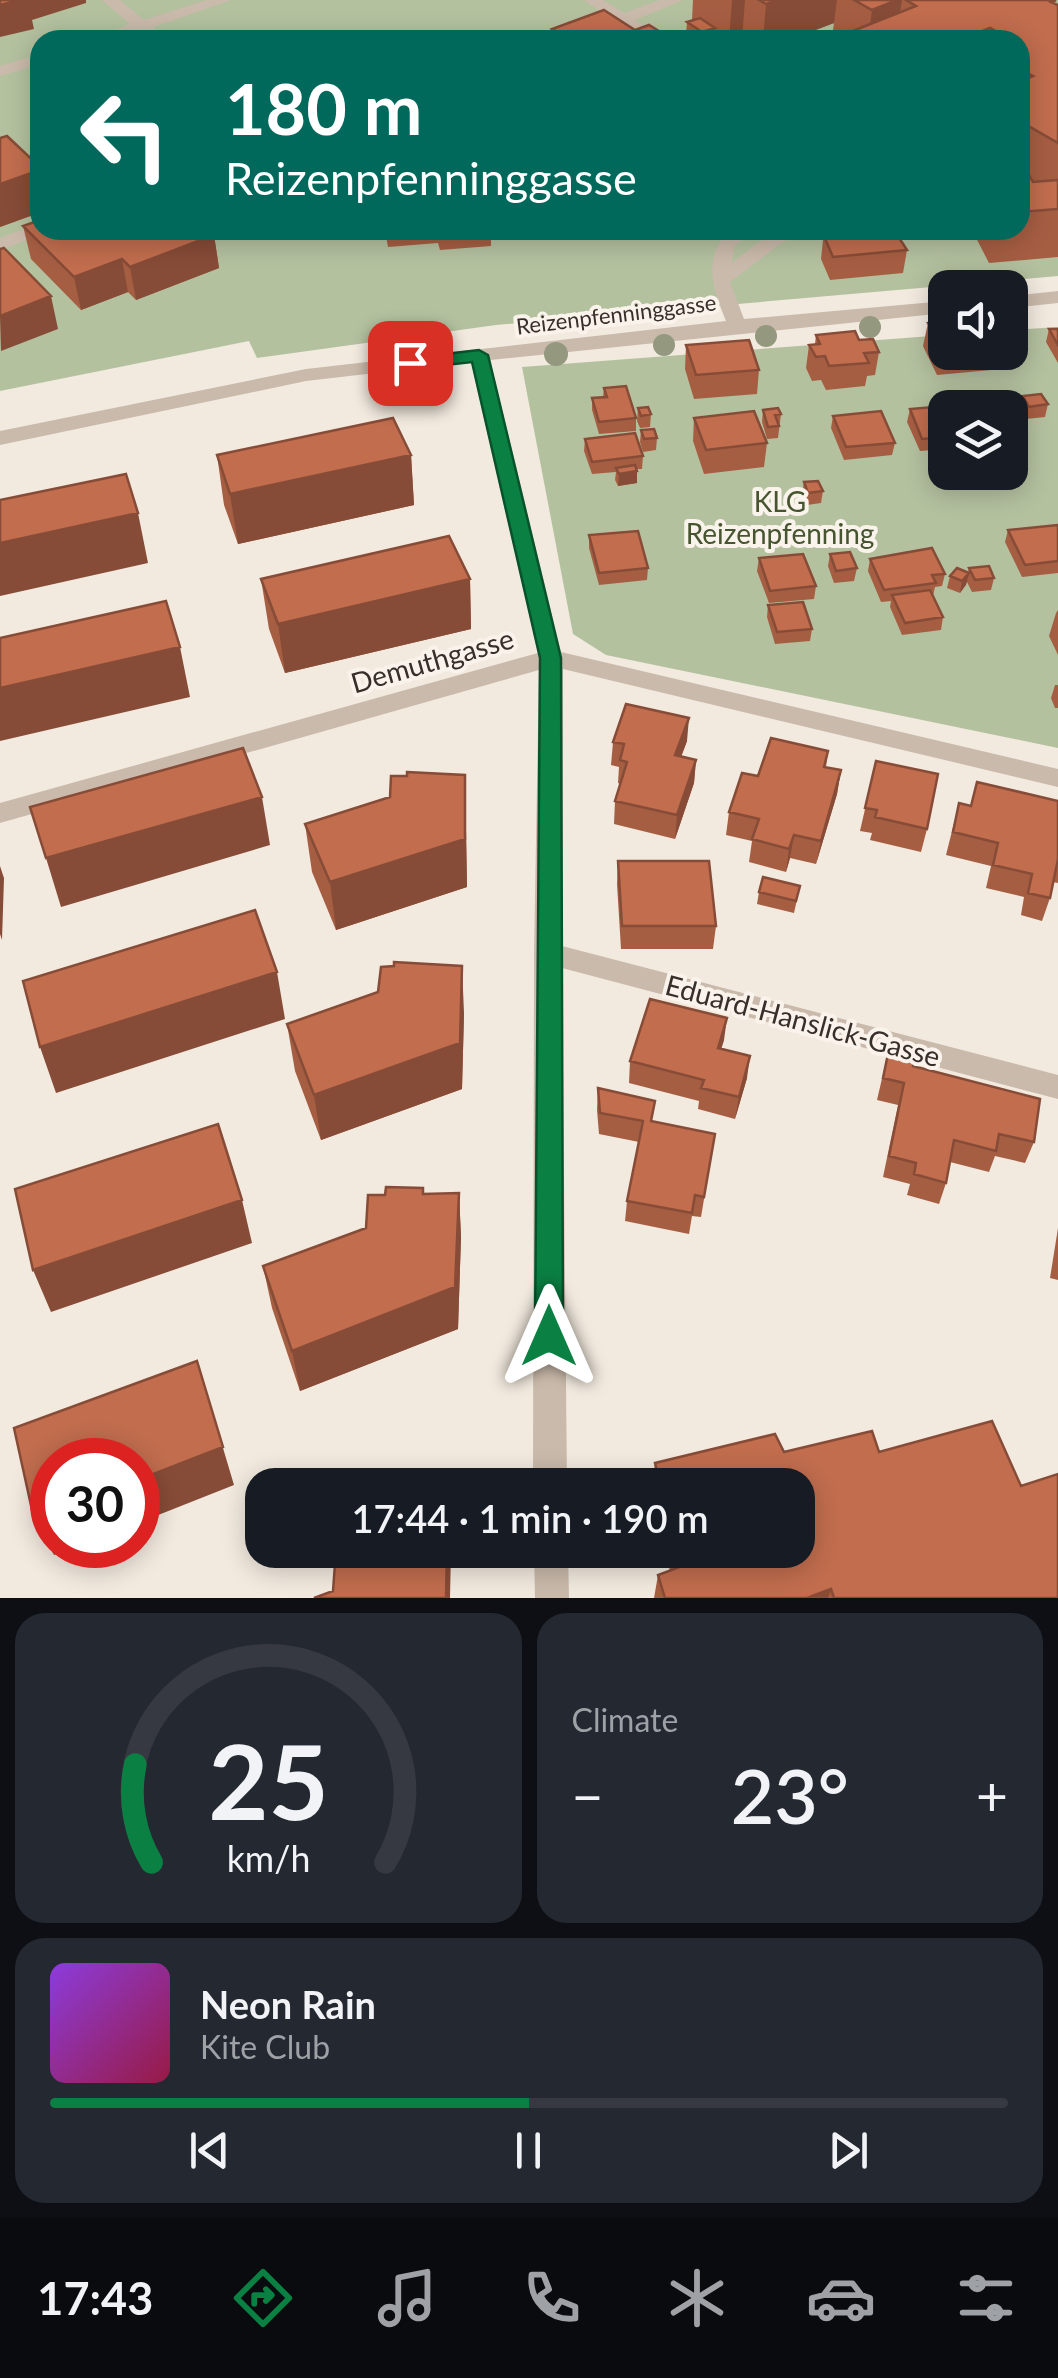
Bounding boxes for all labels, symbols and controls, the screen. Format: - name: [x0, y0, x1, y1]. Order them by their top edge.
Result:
- text: 180 m: [225, 66, 422, 150]
- icon: left: [60, 70, 190, 200]
- text: Reizenpfenninggasse: [225, 151, 637, 205]
- map controls: [928, 270, 1028, 490]
- button: sound: [928, 270, 1028, 370]
- street label: Reizenpfenninggasse: [514, 288, 718, 340]
- pin: [368, 321, 453, 406]
- icon: arrive: [383, 336, 438, 391]
- button: layers: [928, 390, 1028, 490]
- park label: KLG Reizenpfenning: [686, 484, 874, 550]
- street label: Demuthgasse: [347, 621, 517, 699]
- street label: Eduard-Hanslick-Gasse: [662, 967, 944, 1073]
- position arrow: [497, 1284, 601, 1388]
- speed limit sign: 30: [30, 1438, 160, 1568]
- text: 17:44 · 1 min · 190 m: [352, 1495, 708, 1541]
- text: Climate: [572, 1700, 678, 1739]
- text: 25: [208, 1717, 329, 1842]
- text: 23°: [731, 1750, 849, 1840]
- text: −: [572, 1762, 603, 1828]
- text: +: [976, 1762, 1008, 1828]
- text: km/h: [226, 1837, 310, 1880]
- text: Neon Rain: [200, 1981, 376, 2027]
- text: Kite Club: [200, 2027, 330, 2066]
- icon: previous: [182, 2123, 237, 2178]
- icon: pause: [501, 2123, 556, 2178]
- icon: next: [821, 2123, 876, 2178]
- icon: directions: [228, 2263, 298, 2333]
- icon: music: [372, 2263, 442, 2333]
- icon: phone: [517, 2263, 587, 2333]
- icon: climate: [662, 2263, 732, 2333]
- icon: car: [806, 2263, 876, 2333]
- icon: filters: [951, 2263, 1021, 2333]
- text: 17:43: [37, 2271, 153, 2325]

